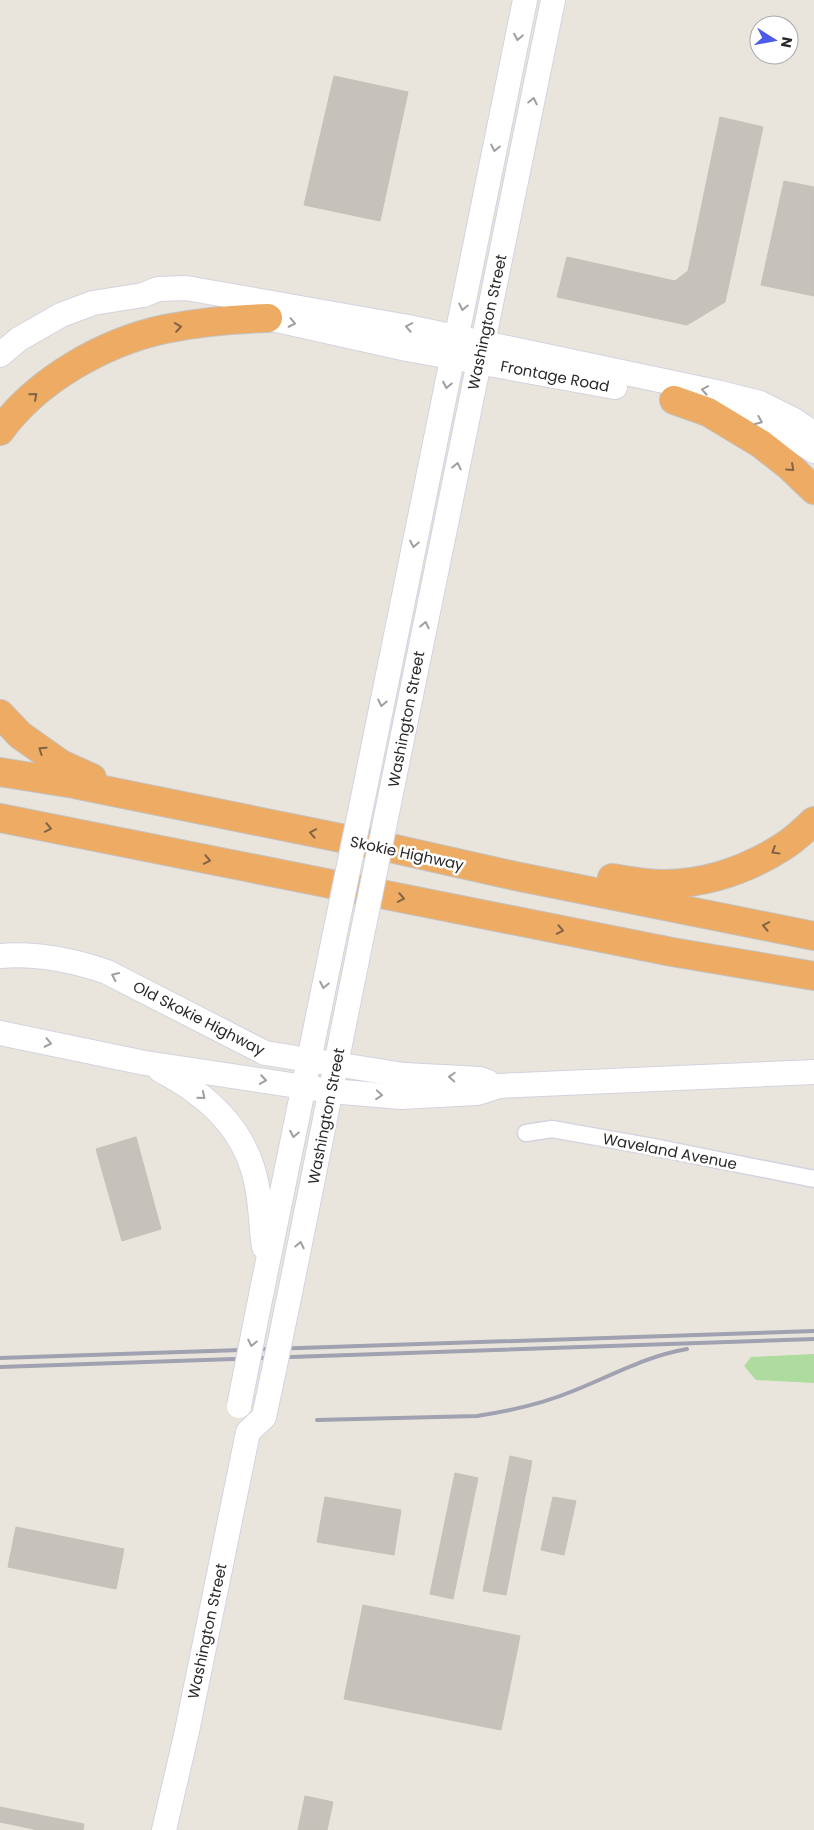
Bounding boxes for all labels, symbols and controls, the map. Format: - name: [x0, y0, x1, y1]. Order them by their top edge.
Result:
- north arrow: [749, 15, 799, 65]
- one-way arrow: [513, 32, 524, 41]
- text: N: [776, 35, 798, 50]
- one-way arrow: [527, 97, 538, 106]
- one-way arrow: [490, 143, 501, 152]
- street label: Washington Street: [462, 252, 512, 392]
- one-way arrow: [458, 303, 468, 312]
- one-way arrow: [288, 317, 297, 328]
- one-way arrow: [174, 322, 183, 332]
- one-way arrow: [404, 322, 413, 332]
- street label: Frontage Road: [499, 355, 611, 397]
- one-way arrow: [442, 380, 453, 389]
- one-way arrow: [701, 385, 710, 395]
- one-way arrow: [28, 393, 37, 402]
- one-way arrow: [754, 415, 763, 426]
- one-way arrow: [452, 462, 462, 471]
- one-way arrow: [785, 462, 794, 471]
- one-way arrow: [410, 539, 420, 548]
- one-way arrow: [419, 621, 430, 630]
- street label: Washington Street: [383, 649, 429, 789]
- one-way arrow: [377, 699, 388, 707]
- one-way arrow: [38, 747, 47, 757]
- one-way arrow: [43, 822, 52, 833]
- one-way arrow: [309, 828, 317, 838]
- street label: Skokie Highway: [348, 831, 466, 875]
- one-way arrow: [772, 845, 781, 855]
- one-way arrow: [203, 854, 212, 864]
- one-way arrow: [396, 892, 405, 903]
- one-way arrow: [762, 922, 771, 932]
- one-way arrow: [556, 924, 565, 934]
- one-way arrow: [111, 971, 120, 982]
- street label: Old Skokie Highway: [130, 976, 269, 1061]
- one-way arrow: [319, 981, 330, 990]
- one-way arrow: [43, 1037, 52, 1047]
- street label: Washington Street: [303, 1046, 349, 1186]
- one-way arrow: [447, 1072, 455, 1083]
- one-way arrow: [258, 1075, 267, 1085]
- one-way arrow: [376, 1089, 384, 1100]
- one-way arrow: [196, 1091, 205, 1099]
- street label: Waveland Avenue: [601, 1128, 739, 1174]
- one-way arrow: [289, 1130, 300, 1139]
- one-way arrow: [294, 1240, 305, 1249]
- one-way arrow: [247, 1338, 257, 1347]
- street label: Washington Street: [182, 1561, 232, 1701]

